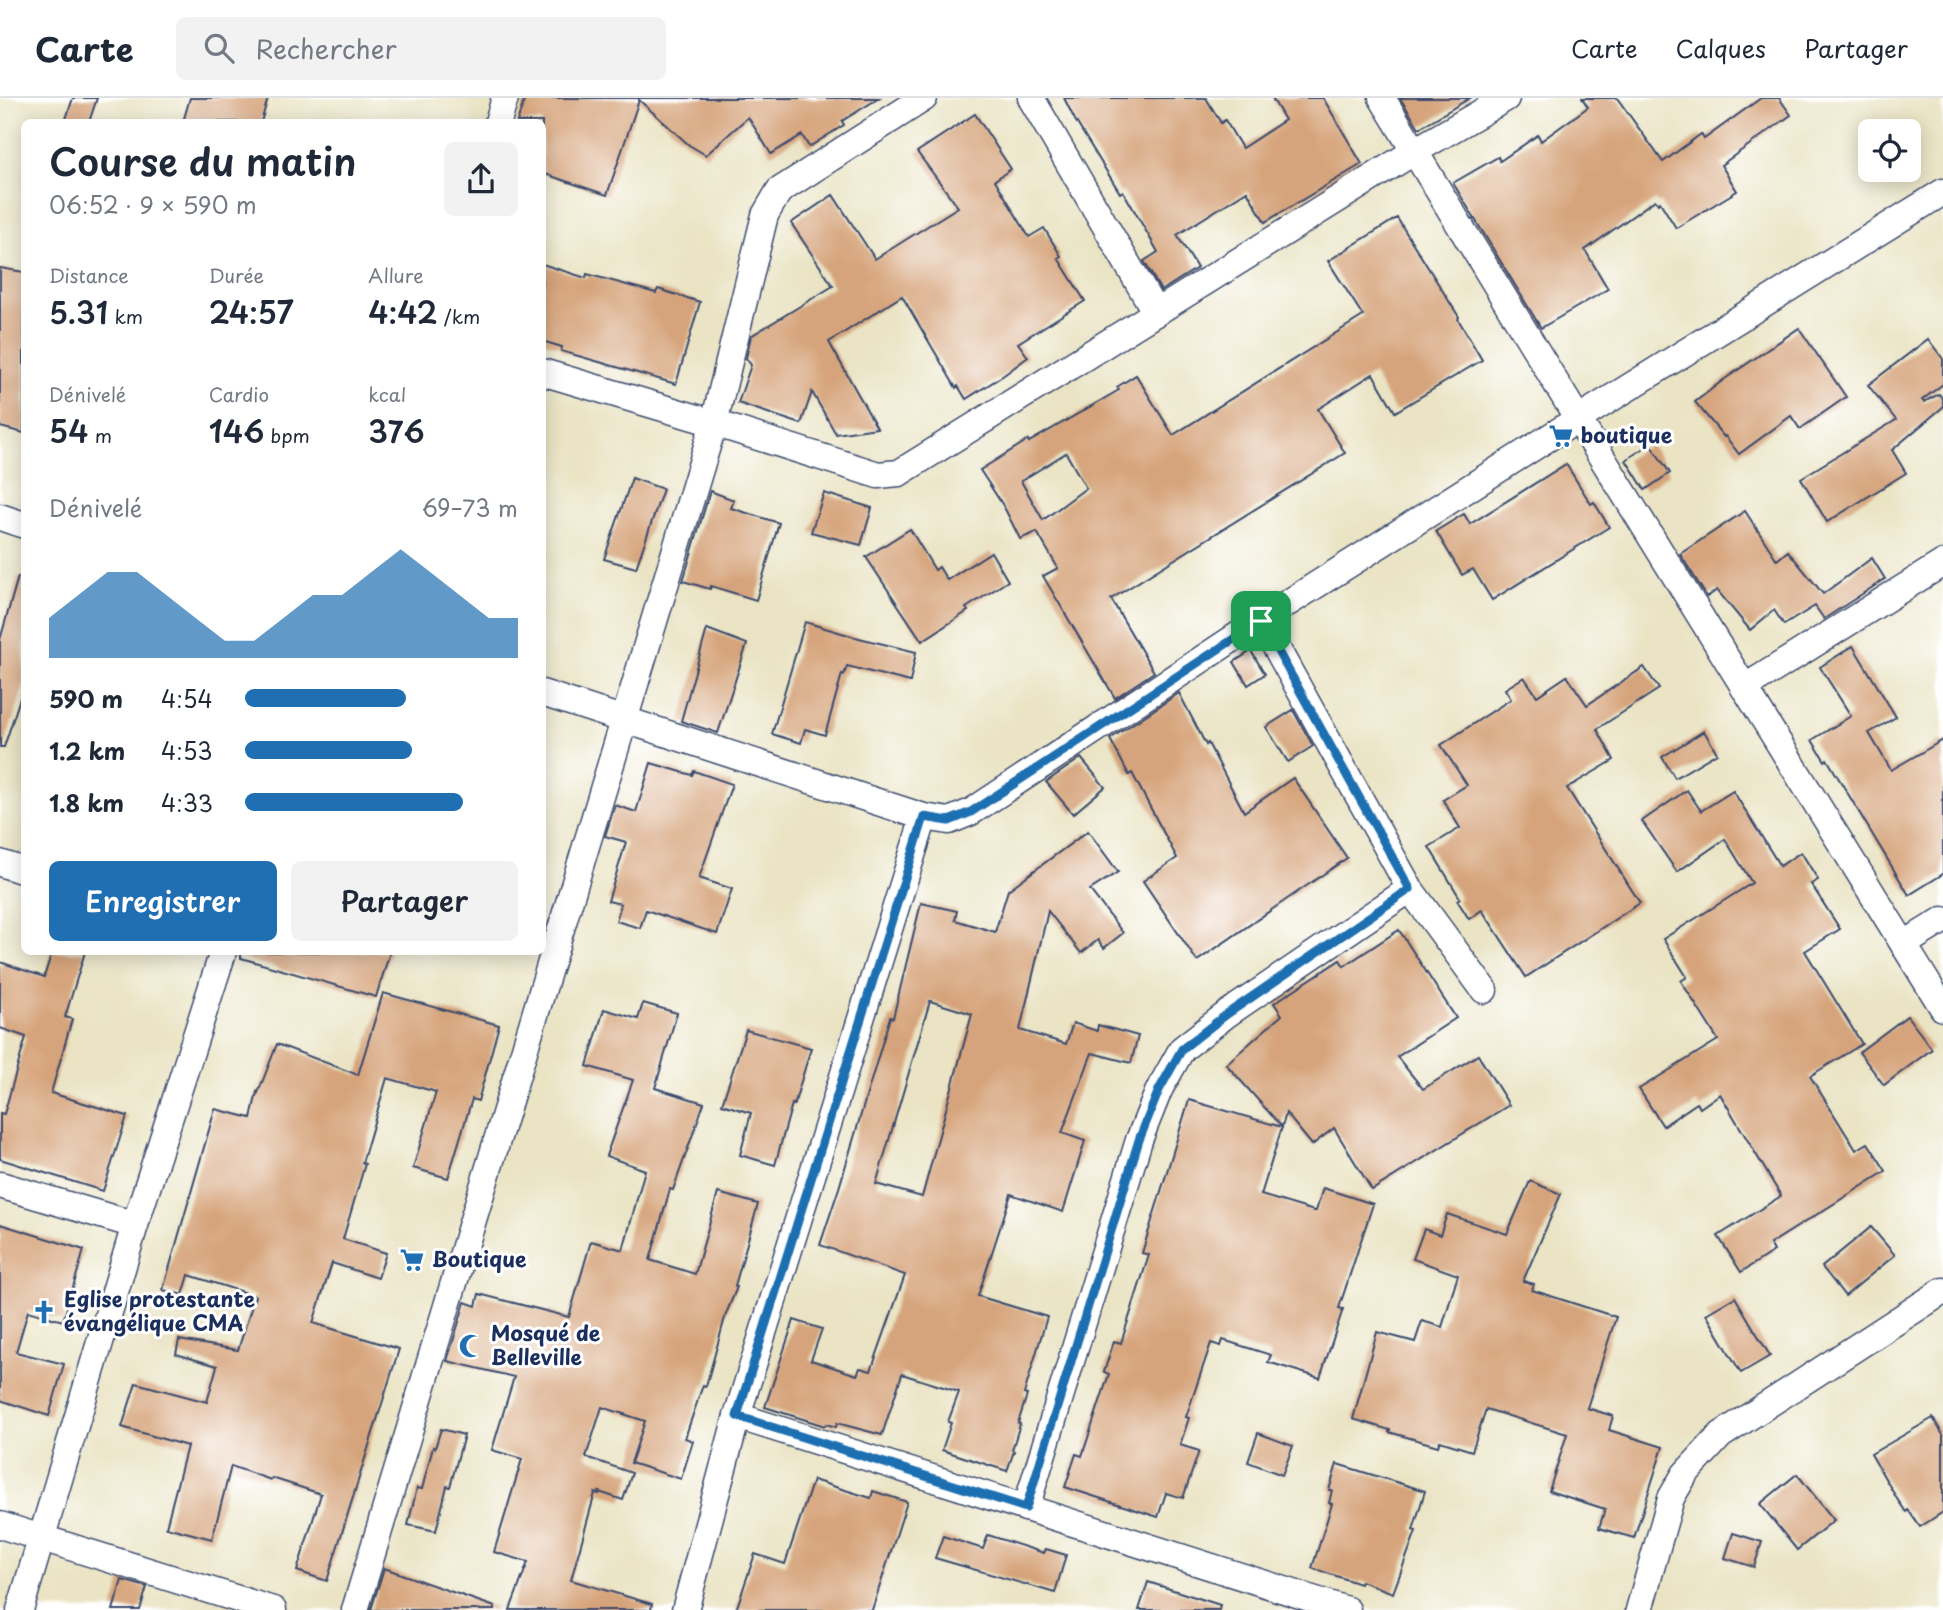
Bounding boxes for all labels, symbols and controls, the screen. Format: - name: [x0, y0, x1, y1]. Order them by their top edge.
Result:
- search box: [176, 17, 666, 80]
- text: Carte: [35, 23, 134, 73]
- icon: search: [200, 29, 238, 67]
- text: Rechercher: [256, 29, 397, 68]
- text: Carte: [1571, 30, 1637, 66]
- text: Calques: [1675, 30, 1766, 66]
- text: Partager: [1804, 30, 1908, 66]
- map controls: [1858, 119, 1921, 182]
- button: locate: [1858, 119, 1921, 182]
- text: Course du matin: [49, 132, 356, 189]
- button: share: [444, 142, 518, 216]
- text: 06:52 · 9 × 590 m: [49, 187, 257, 222]
- text: Distance: [49, 261, 129, 289]
- text: Durée: [209, 261, 264, 289]
- text: Allure: [368, 261, 424, 289]
- text: 5.31: [49, 289, 108, 334]
- text: 24:57: [209, 289, 294, 334]
- text: 4:42: [368, 289, 438, 334]
- text: km: [108, 302, 143, 330]
- text: /km: [438, 302, 480, 330]
- text: Dénivelé: [49, 380, 126, 408]
- text: Cardio: [209, 380, 269, 408]
- text: kcal: [368, 380, 406, 408]
- text: 54: [49, 408, 88, 453]
- text: 146: [209, 408, 264, 453]
- text: 376: [368, 408, 425, 453]
- place label: boutique: [1581, 418, 1672, 450]
- text: m: [88, 421, 112, 449]
- text: bpm: [264, 421, 310, 449]
- supermarket icon: boutique: [1547, 422, 1575, 450]
- text: Dénivelé: [49, 490, 142, 525]
- text: 69–73 m: [422, 490, 518, 525]
- pin: [1231, 591, 1291, 651]
- icon: arrive: [1242, 602, 1280, 640]
- text: 590 m: [49, 681, 123, 716]
- text: 4:54: [161, 681, 213, 716]
- text: 1.2 km: [49, 733, 125, 768]
- text: 4:53: [161, 733, 212, 768]
- text: 1.8 km: [49, 785, 124, 820]
- text: 4:33: [161, 785, 213, 820]
- button: Enregistrer: [49, 861, 277, 941]
- button: Partager: [291, 861, 518, 941]
- place label: Boutique: [432, 1242, 527, 1274]
- supermarket icon: Boutique: [398, 1246, 426, 1274]
- place label: Eglise protestante évangélique CMA: [64, 1282, 255, 1338]
- church icon: Eglise protestante évangélique CMA: [30, 1298, 58, 1326]
- place label: Mosqué de Belleville: [491, 1316, 600, 1372]
- mosque icon: Mosqué de Belleville: [457, 1332, 485, 1360]

